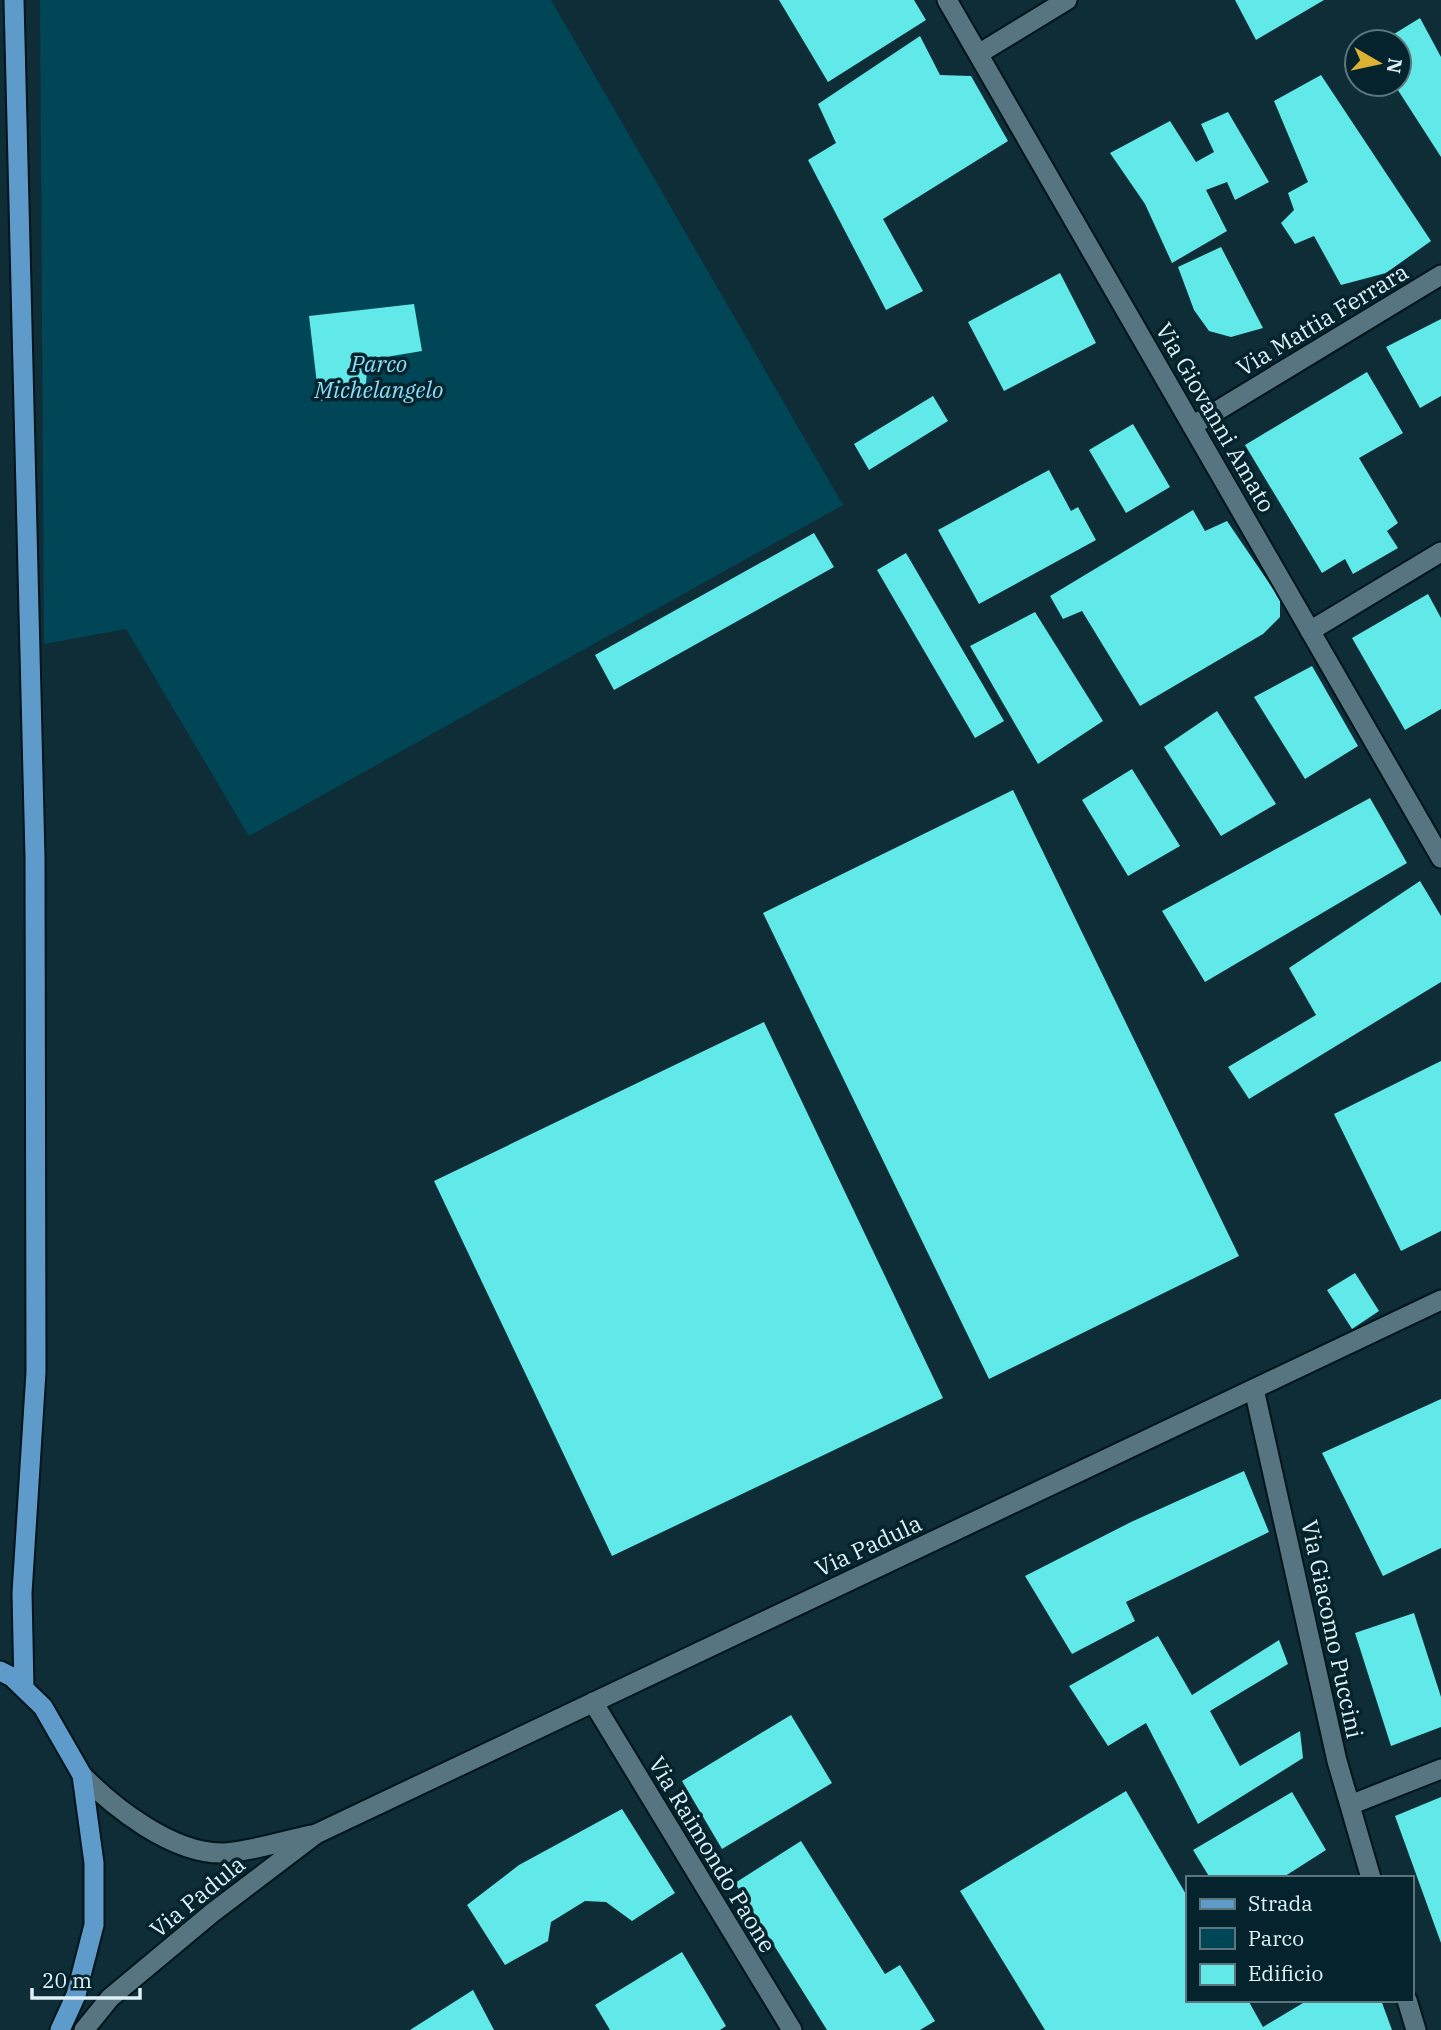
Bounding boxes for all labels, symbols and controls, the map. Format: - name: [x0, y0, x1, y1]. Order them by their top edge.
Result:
- north arrow: [1343, 28, 1413, 98]
- text: N: [1382, 56, 1408, 75]
- street label: Via Mattia Ferrara: [1231, 256, 1413, 382]
- street label: Via Giovanni Amato: [1149, 317, 1283, 517]
- park label: Parco Michelangelo: [314, 348, 443, 404]
- street label: Via Padula: [810, 1507, 926, 1583]
- street label: Via Giacomo Puccini: [1295, 1517, 1371, 1741]
- street label: Via Raimondo Paone: [643, 1750, 783, 1958]
- street label: Via Padula: [143, 1848, 251, 1944]
- legend: [1186, 1876, 1413, 2002]
- text: Strada: [1248, 1889, 1313, 1917]
- text: Parco: [1248, 1924, 1304, 1952]
- scale bar: [32, 1956, 140, 2000]
- text: Edificio: [1248, 1959, 1323, 1987]
- text: 20 m: [42, 1966, 92, 1994]

